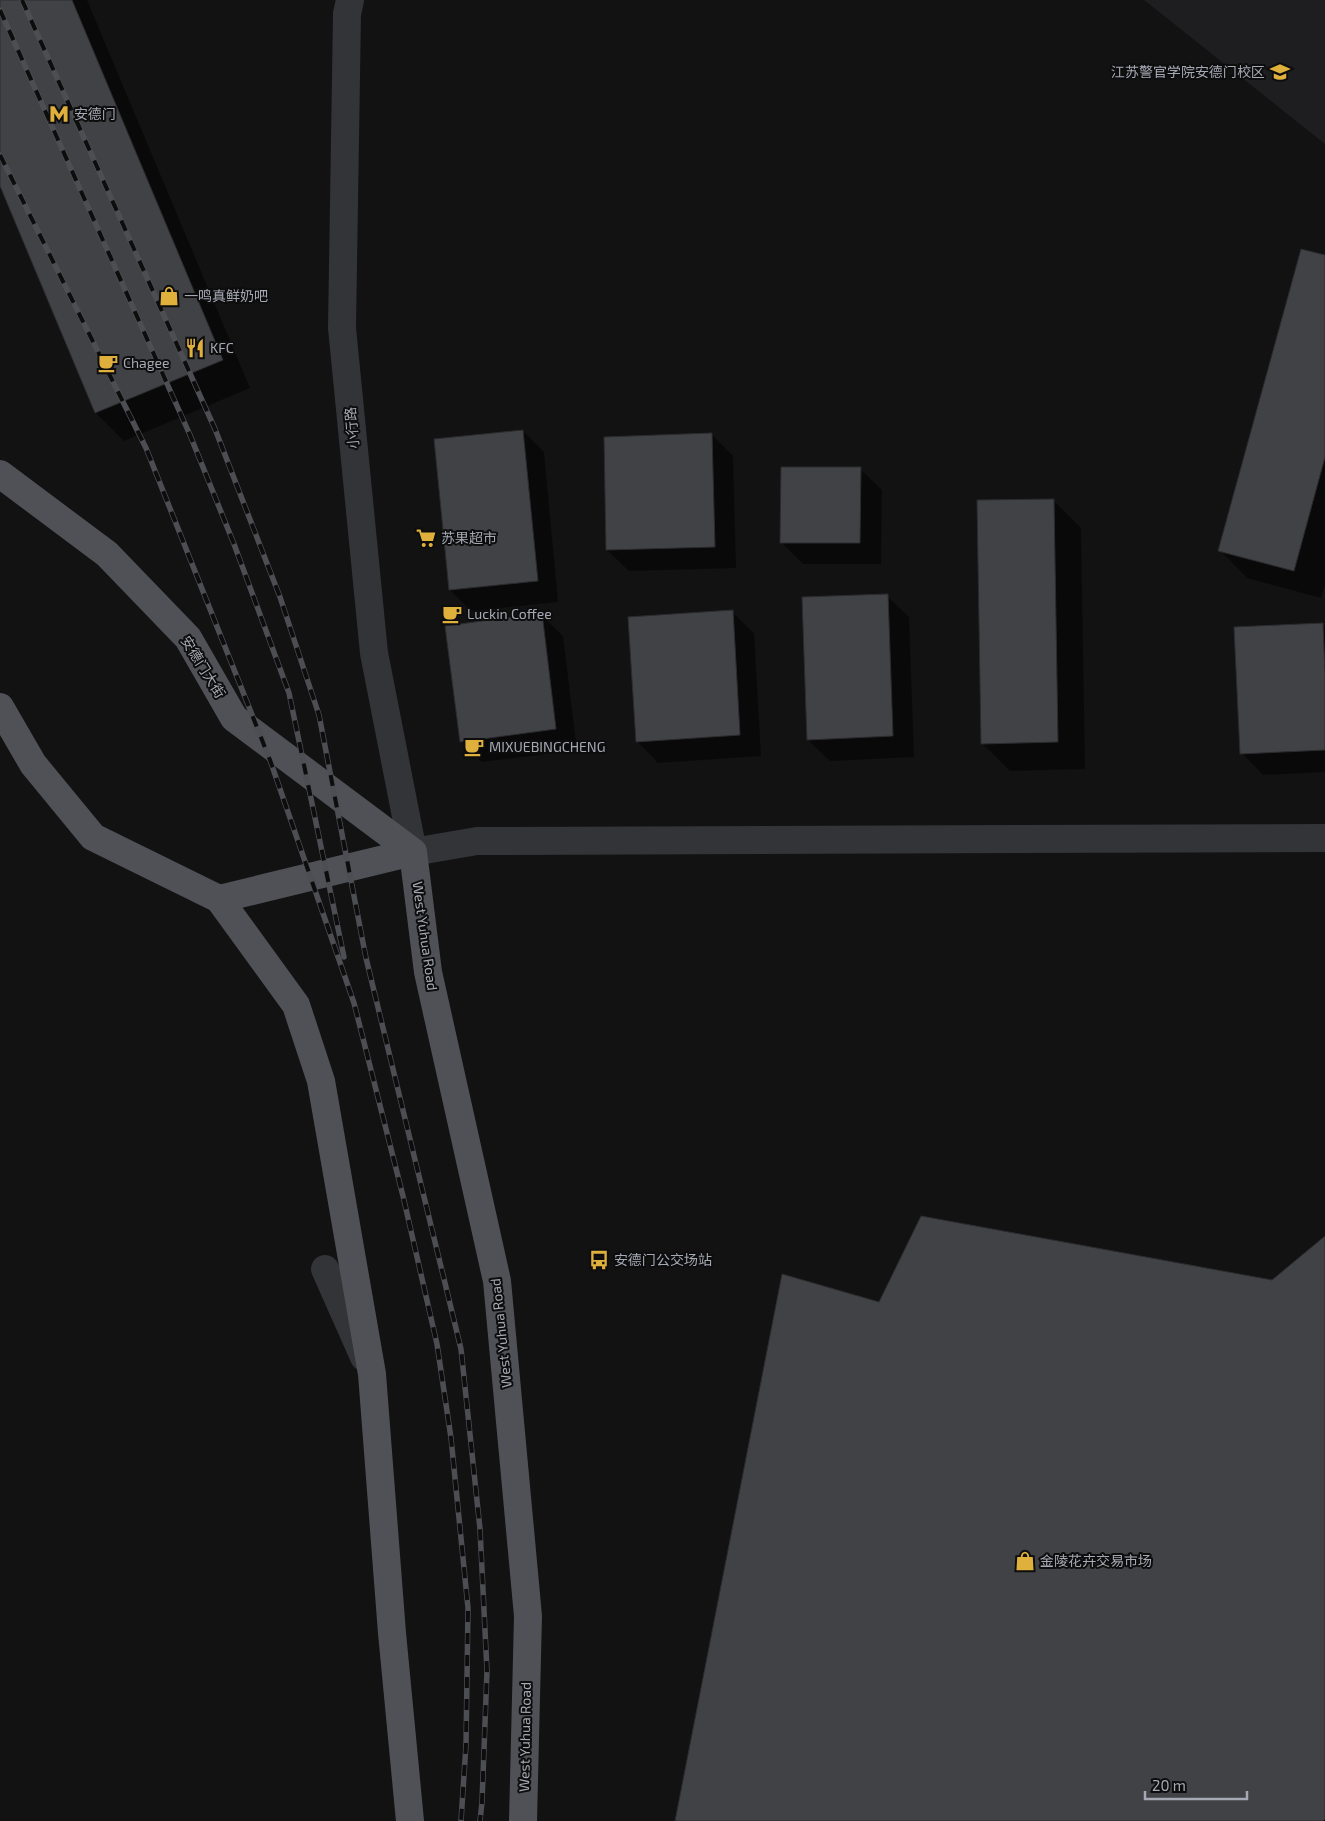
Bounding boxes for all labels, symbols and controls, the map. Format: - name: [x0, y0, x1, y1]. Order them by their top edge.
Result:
- school or university icon: 江苏警官学院安德门校区: [1269, 61, 1291, 83]
- place label: 江苏警官学院安德门校区: [1111, 63, 1265, 80]
- metro station icon: 安德门: [48, 103, 70, 125]
- place label: 安德门: [74, 105, 116, 122]
- shop icon: 一鸣真鲜奶吧: [158, 285, 180, 307]
- place label: 一鸣真鲜奶吧: [184, 287, 268, 304]
- restaurant icon: KFC: [184, 337, 206, 359]
- place label: KFC: [210, 339, 234, 356]
- cafe icon: Chagee: [97, 352, 119, 374]
- place label: Chagee: [123, 354, 170, 371]
- street label: 小行路: [341, 406, 362, 450]
- supermarket icon: 苏果超市: [415, 527, 437, 549]
- place label: 苏果超市: [441, 529, 497, 546]
- cafe icon: Luckin Coffee: [441, 603, 463, 625]
- place label: Luckin Coffee: [467, 605, 552, 622]
- street label: 安德门大街: [178, 633, 229, 701]
- cafe icon: MIXUEBINGCHENG: [463, 736, 485, 758]
- place label: MIXUEBINGCHENG: [489, 738, 606, 755]
- street label: West Yuhua Road: [409, 880, 442, 992]
- bus stop icon: 安德门公交场站: [588, 1249, 610, 1271]
- place label: 安德门公交场站: [614, 1251, 712, 1268]
- street label: West Yuhua Road: [486, 1277, 515, 1389]
- shop icon: 金陵花卉交易市场: [1014, 1550, 1036, 1572]
- place label: 金陵花卉交易市场: [1040, 1552, 1152, 1569]
- street label: West Yuhua Road: [515, 1682, 534, 1792]
- scale bar: [1145, 1768, 1248, 1800]
- text: 20 m: [1152, 1776, 1186, 1794]

